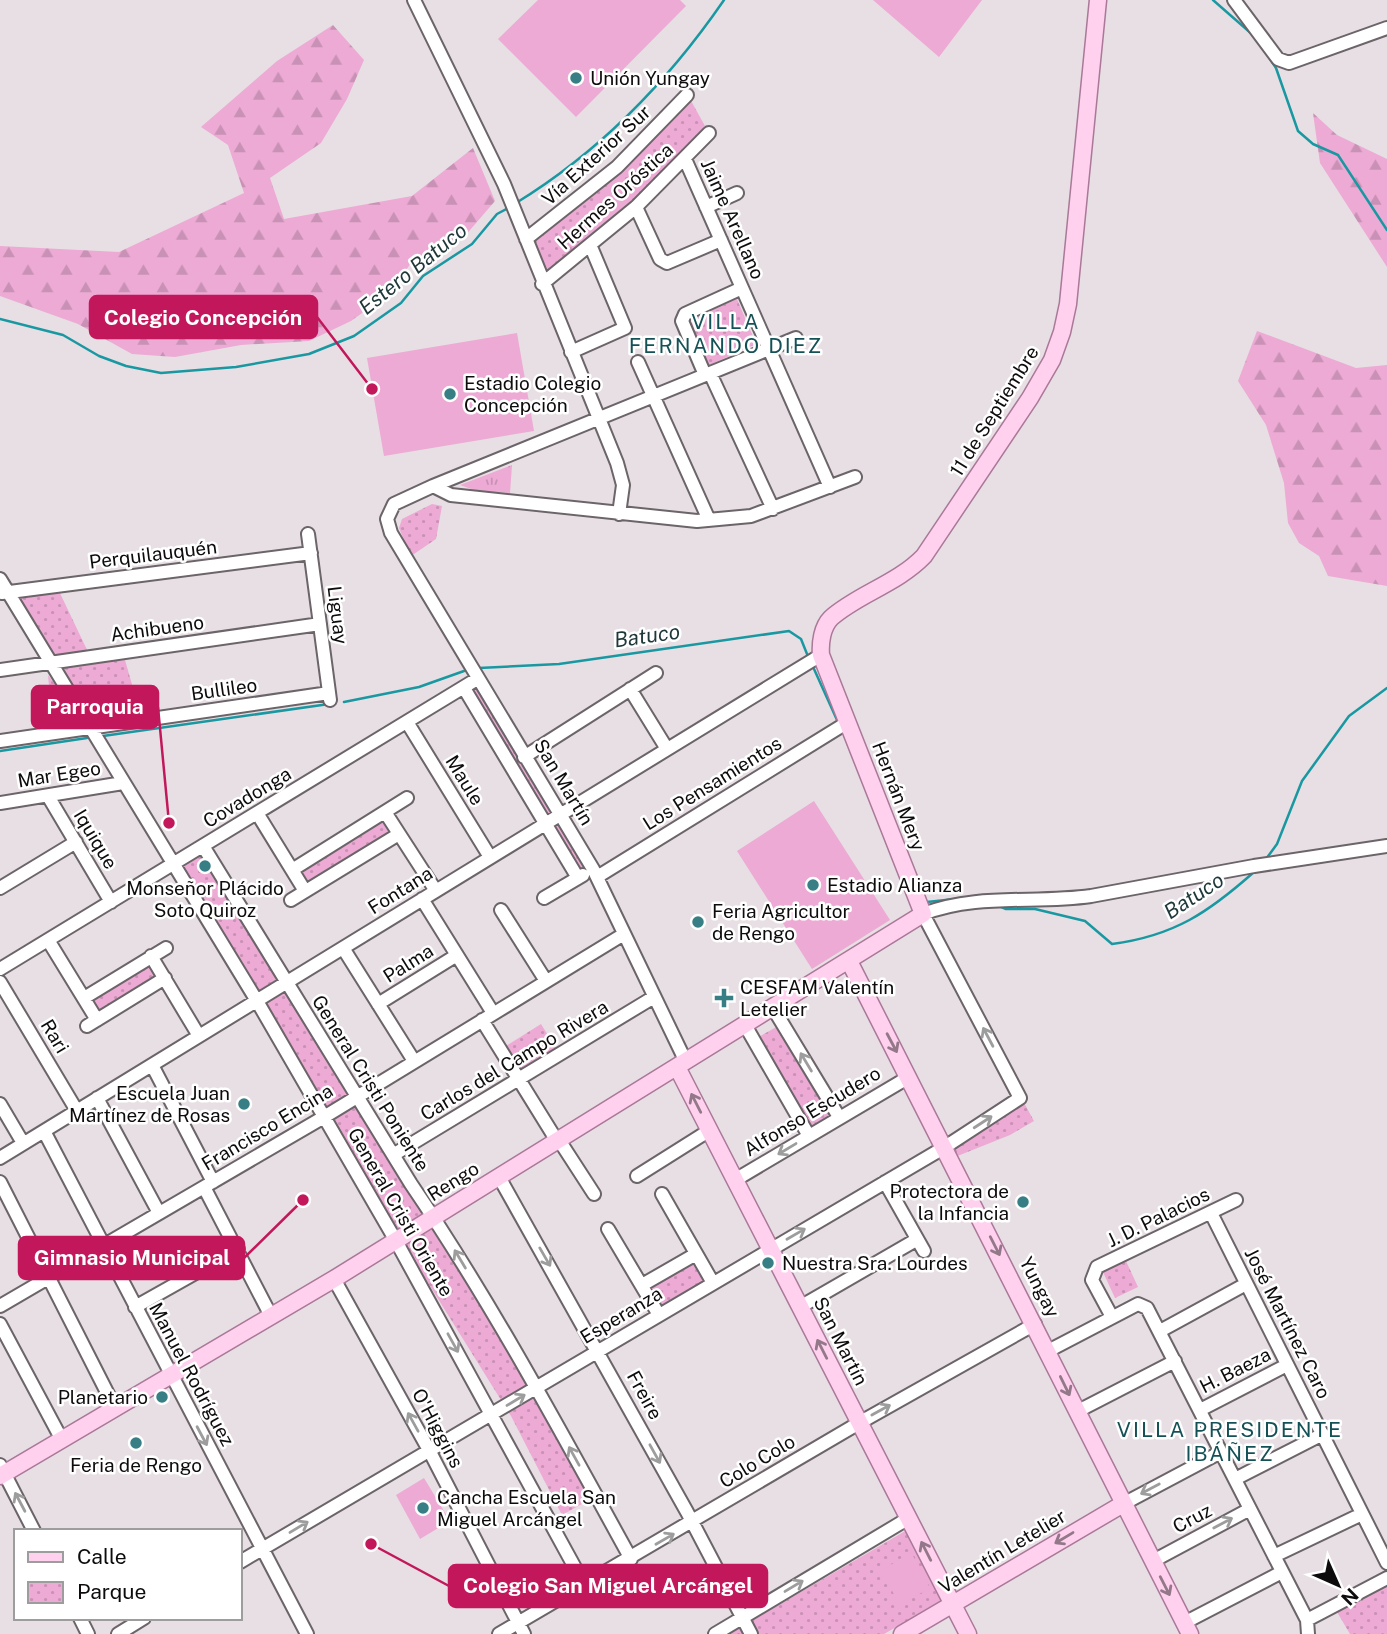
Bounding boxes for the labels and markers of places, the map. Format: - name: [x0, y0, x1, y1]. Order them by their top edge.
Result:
- place label: Unión Yungay: [590, 67, 710, 89]
- marker: Unión Yungay: [568, 70, 584, 86]
- callout: Colegio Concepción: [90, 296, 317, 338]
- place label: Estadio Colegio Concepción: [464, 372, 601, 416]
- marker: Estadio Colegio Concepción: [442, 386, 458, 402]
- callout: Parroquia: [32, 686, 158, 728]
- marker: Monseñor Plácido Soto Quiroz: [197, 858, 213, 874]
- place label: Estadio Alianza: [827, 874, 962, 896]
- place label: Monseñor Plácido Soto Quiroz: [126, 877, 284, 921]
- marker: Estadio Alianza: [805, 877, 821, 893]
- place label: Feria Agricultor de Rengo: [712, 900, 850, 944]
- marker: Feria Agricultor de Rengo: [690, 914, 706, 930]
- place label: CESFAM Valentín Letelier: [740, 976, 894, 1020]
- marker: CESFAM Valentín Letelier: [714, 988, 734, 1008]
- place label: Escuela Juan Martínez de Rosas: [69, 1082, 230, 1126]
- marker: Escuela Juan Martínez de Rosas: [236, 1096, 252, 1112]
- place label: Protectora de la Infancia: [890, 1180, 1009, 1224]
- marker: Protectora de la Infancia: [1015, 1194, 1031, 1210]
- callout: Gimnasio Municipal: [19, 1237, 244, 1279]
- place label: Nuestra Sra. Lourdes: [782, 1252, 968, 1274]
- marker: Nuestra Sra. Lourdes: [760, 1255, 776, 1271]
- place label: Planetario: [58, 1386, 148, 1408]
- marker: Planetario: [154, 1389, 170, 1405]
- marker: Feria de Rengo: [128, 1435, 144, 1451]
- place label: Feria de Rengo: [70, 1454, 202, 1476]
- place label: Cancha Escuela San Miguel Arcángel: [437, 1486, 616, 1530]
- marker: Cancha Escuela San Miguel Arcángel: [415, 1500, 431, 1516]
- callout: Colegio San Miguel Arcángel: [449, 1565, 767, 1607]

